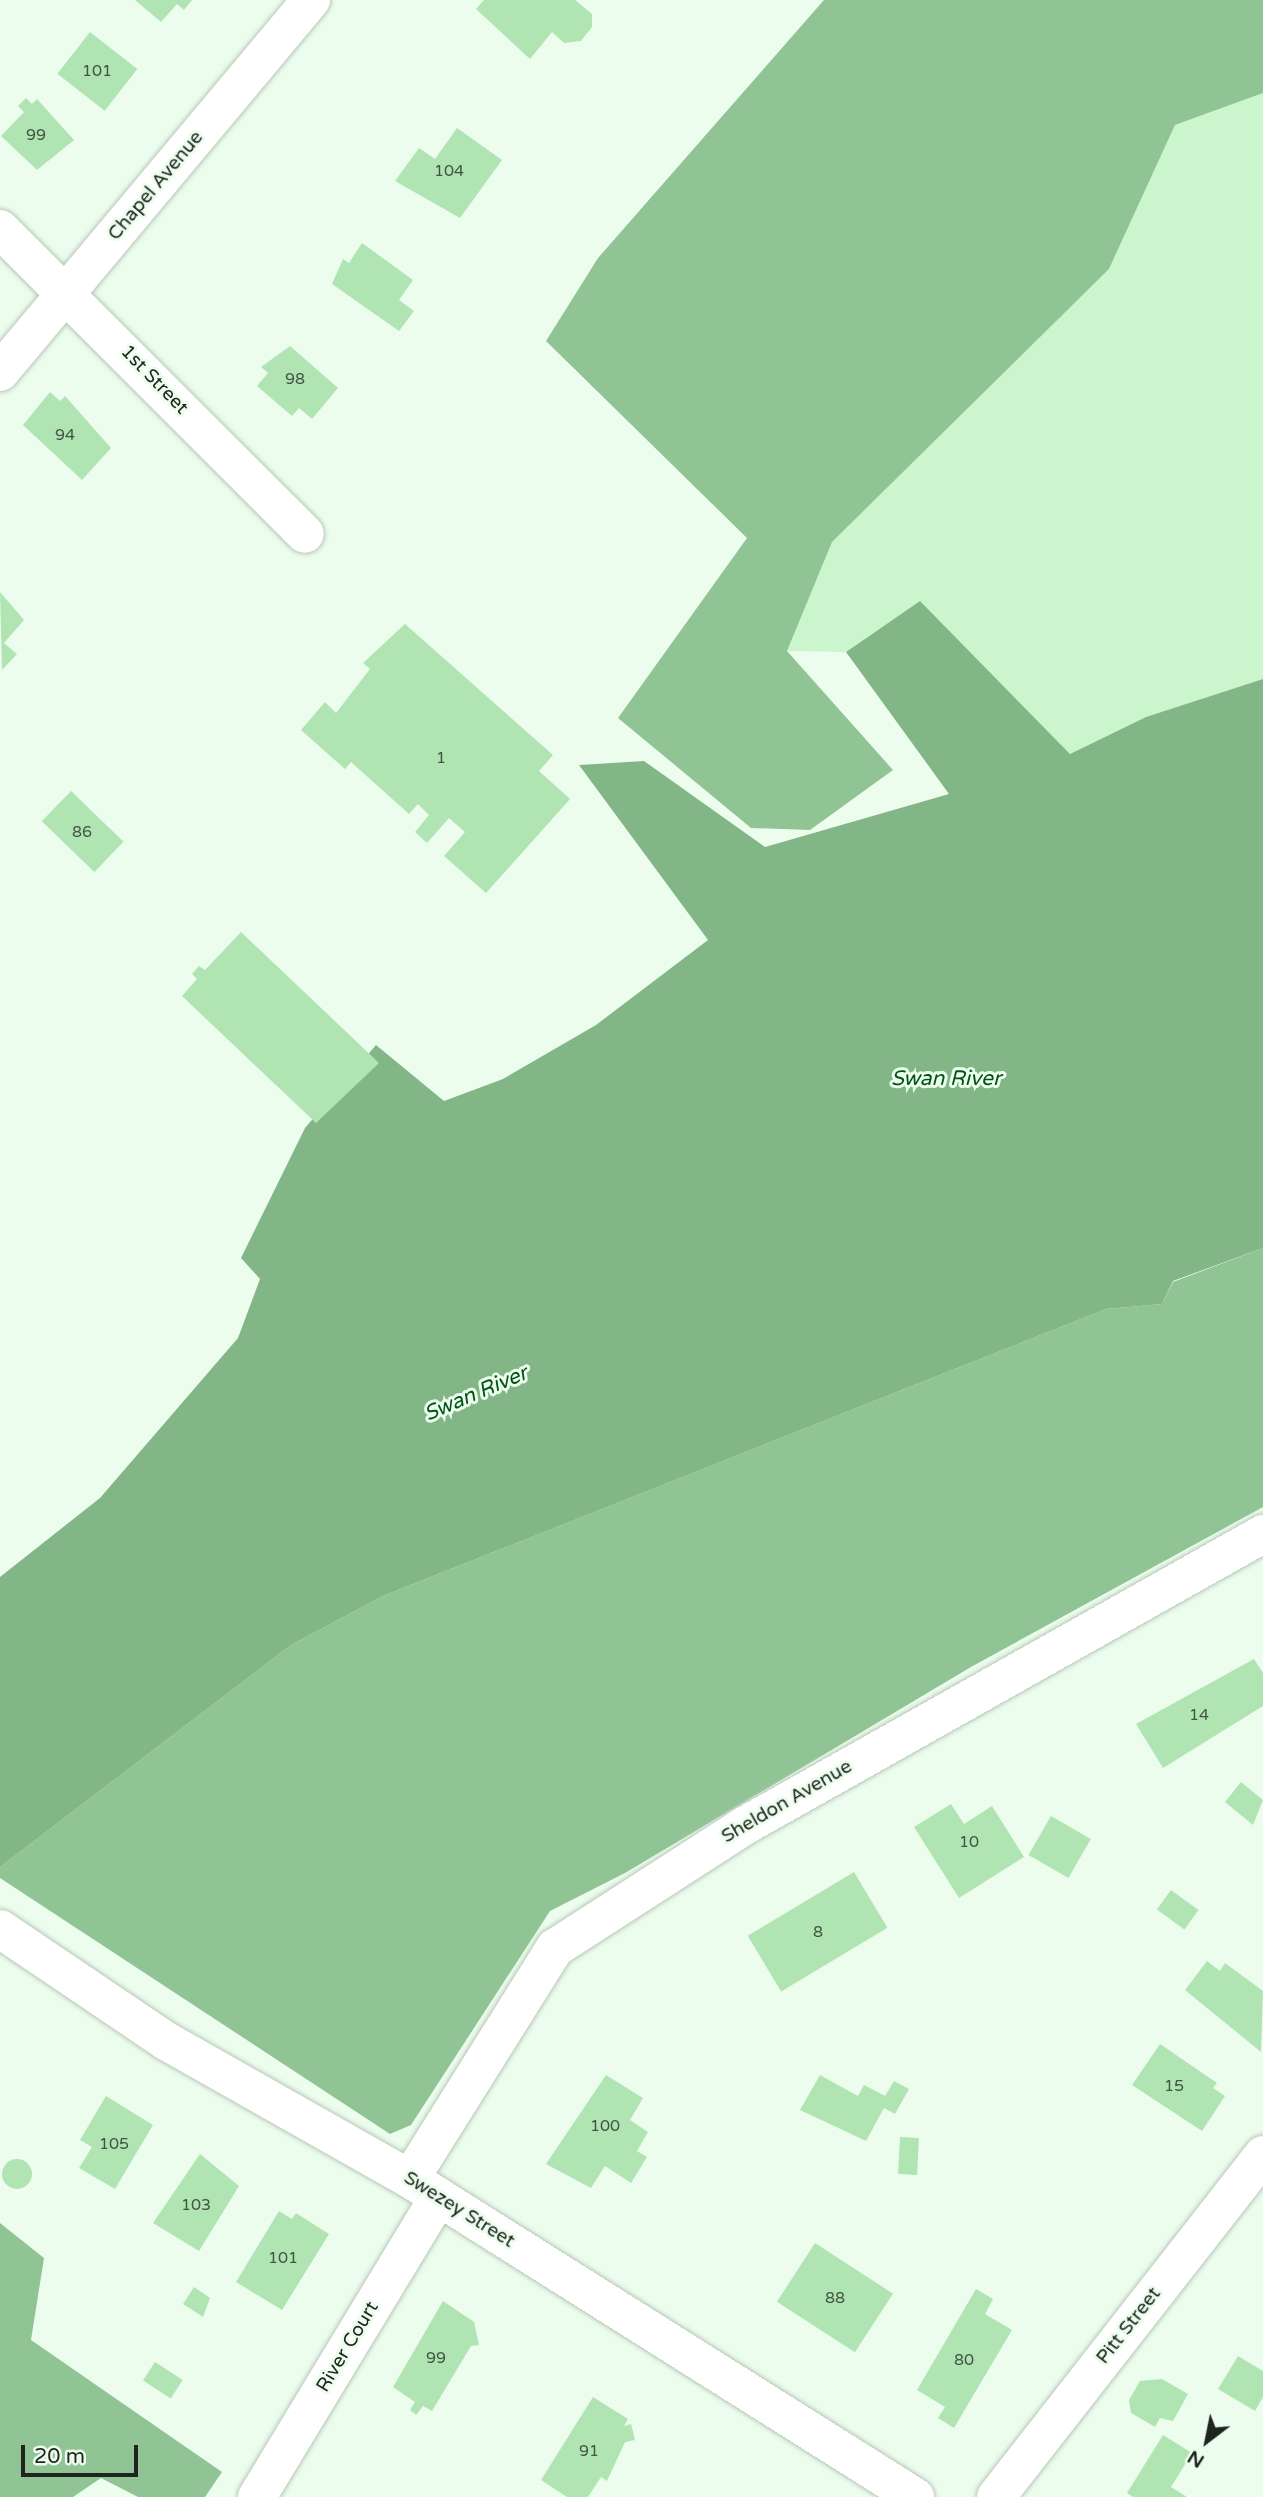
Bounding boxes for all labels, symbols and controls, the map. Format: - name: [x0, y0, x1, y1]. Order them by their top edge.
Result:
- house number: 101: [82, 61, 112, 81]
- house number: 99: [26, 125, 46, 145]
- street label: Chapel Avenue: [104, 127, 208, 245]
- house number: 104: [434, 161, 464, 181]
- street label: 1st Street: [115, 341, 193, 419]
- house number: 98: [285, 369, 305, 389]
- house number: 94: [55, 425, 75, 445]
- house number: 1: [436, 748, 446, 768]
- house number: 86: [72, 822, 92, 842]
- water label: Swan River: [891, 1066, 1001, 1092]
- water label: Swan River: [420, 1361, 532, 1427]
- house number: 14: [1189, 1705, 1209, 1725]
- street label: Sheldon Avenue: [718, 1755, 856, 1849]
- house number: 10: [959, 1832, 979, 1852]
- house number: 8: [813, 1922, 823, 1942]
- house number: 15: [1164, 2076, 1184, 2096]
- house number: 100: [590, 2116, 620, 2136]
- house number: 105: [99, 2134, 129, 2154]
- street label: Swezey Street: [399, 2167, 519, 2253]
- house number: 103: [181, 2195, 211, 2215]
- house number: 101: [268, 2248, 298, 2268]
- street label: Pitt Street: [1092, 2283, 1166, 2369]
- house number: 88: [825, 2288, 845, 2308]
- street label: River Court: [312, 2298, 384, 2396]
- house number: 99: [426, 2348, 446, 2368]
- house number: 80: [954, 2350, 974, 2370]
- north arrow: [1172, 2406, 1242, 2476]
- scale bar: [24, 2430, 142, 2474]
- house number: 91: [579, 2441, 599, 2461]
- text: 20 m: [34, 2444, 85, 2469]
- text: N: [1184, 2445, 1208, 2472]

